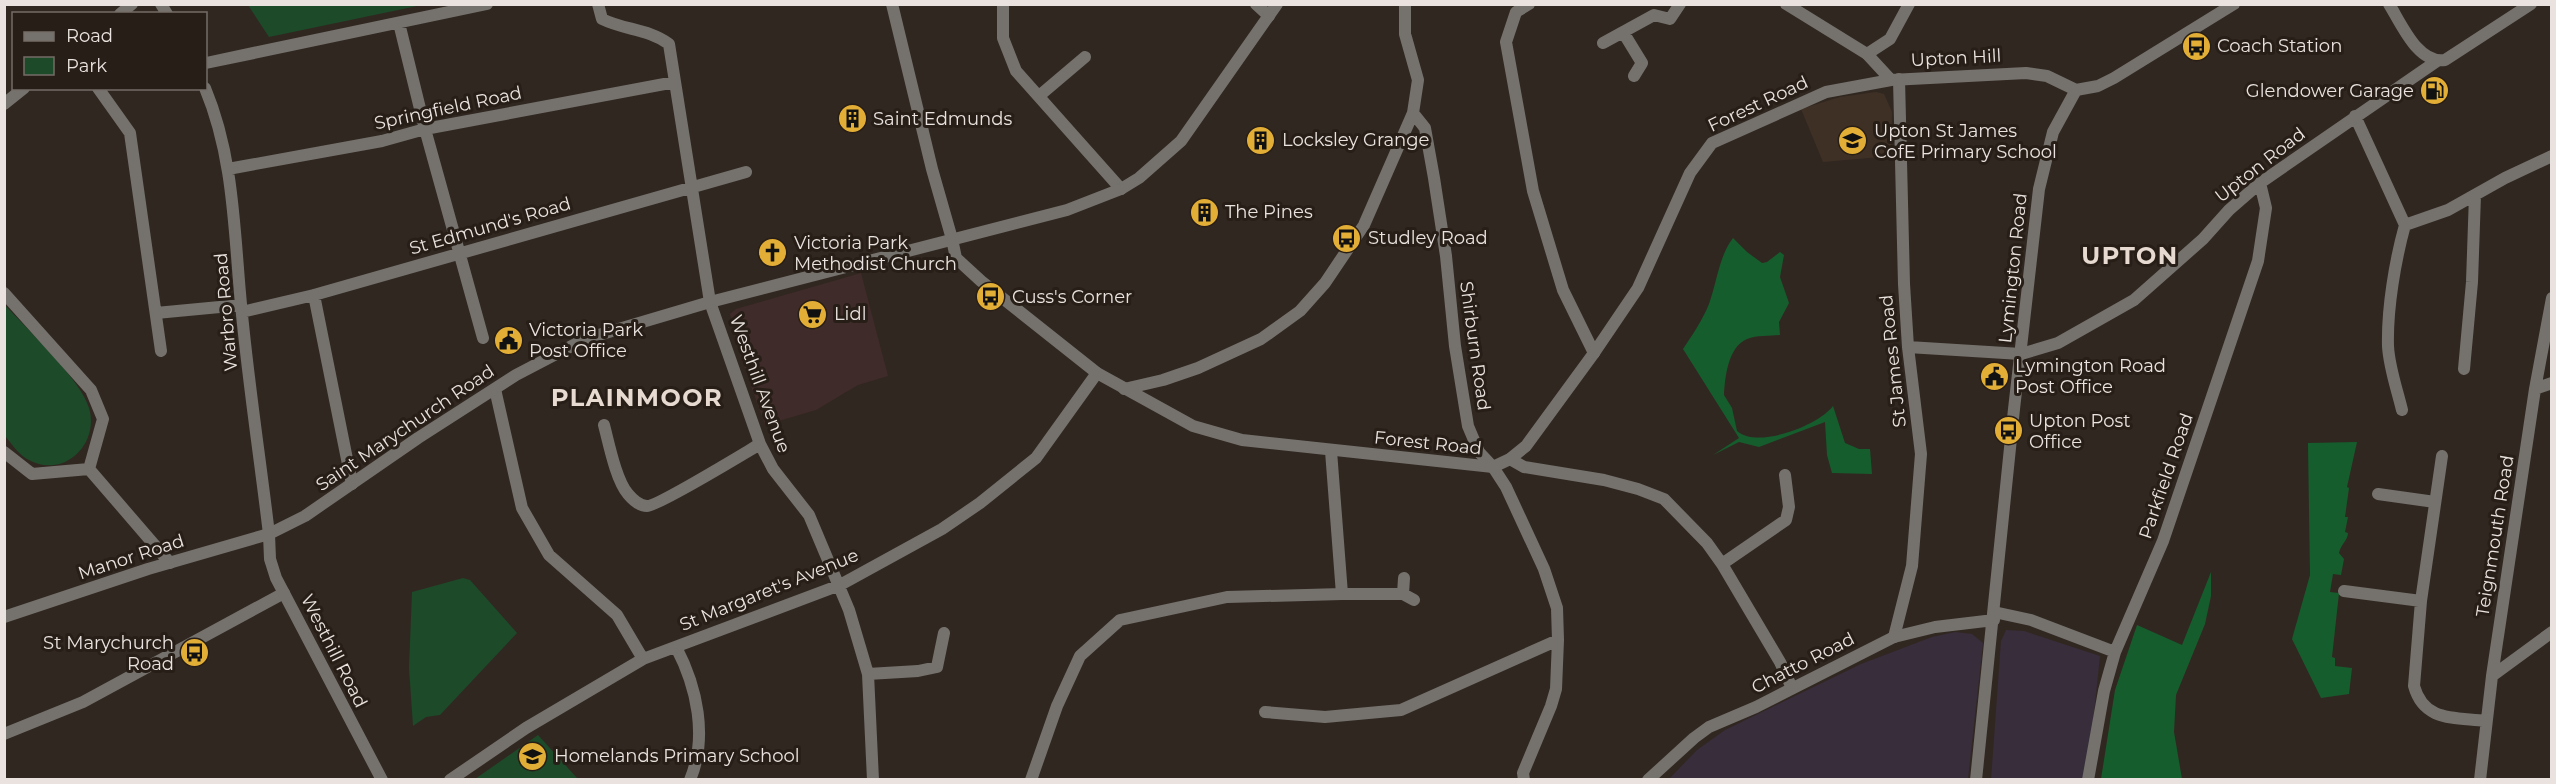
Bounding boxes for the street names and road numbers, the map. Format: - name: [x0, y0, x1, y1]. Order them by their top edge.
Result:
- street label: Upton Hill: [1910, 45, 2002, 71]
- street label: Forest Road: [1704, 71, 1812, 137]
- street label: Springfield Road: [372, 82, 524, 134]
- street label: Upton Road: [2210, 123, 2310, 207]
- street label: St Edmund's Road: [407, 192, 573, 260]
- street label: Lymington Road: [1994, 192, 2032, 344]
- street label: Warbro Road: [210, 252, 242, 372]
- street label: Shirburn Road: [1455, 280, 1495, 412]
- street label: St James Road: [1875, 294, 1911, 428]
- street label: Westhill Avenue: [725, 312, 795, 456]
- street label: Saint Marychurch Road: [312, 360, 498, 496]
- street label: Parkfield Road: [2134, 410, 2198, 542]
- street label: Forest Road: [1373, 426, 1483, 460]
- street label: Teignmouth Road: [2471, 454, 2519, 618]
- street label: Manor Road: [75, 530, 187, 584]
- street label: St Margaret's Avenue: [676, 544, 862, 636]
- street label: Westhill Road: [296, 591, 372, 711]
- street label: Chatto Road: [1748, 628, 1858, 698]

